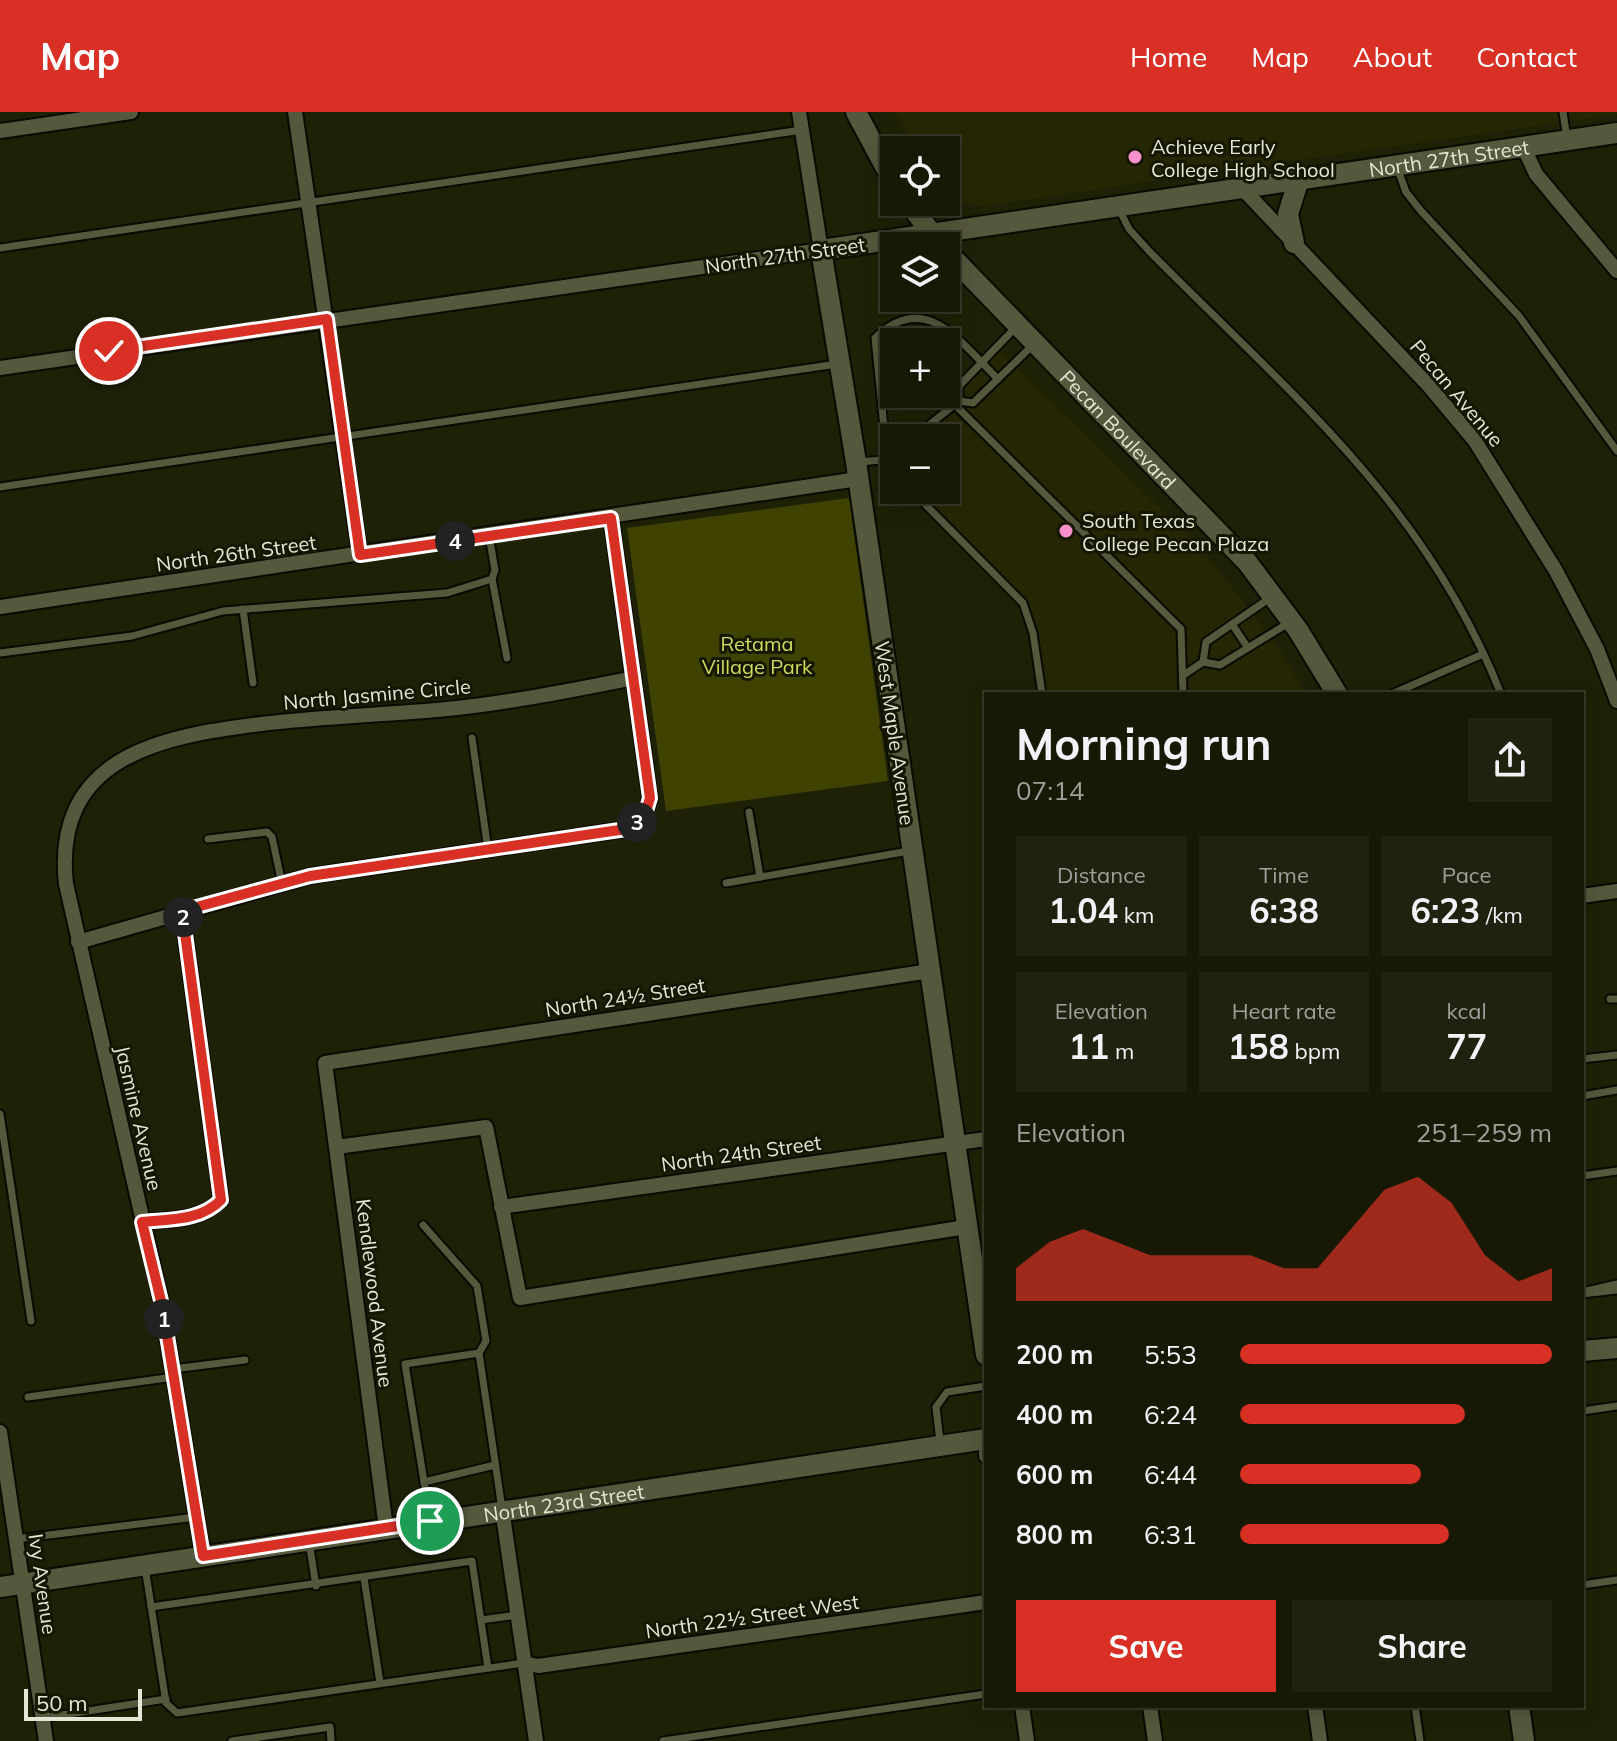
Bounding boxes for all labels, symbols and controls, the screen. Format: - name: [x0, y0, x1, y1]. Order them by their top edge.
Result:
- text: Map: [40, 32, 120, 80]
- text: Home: [1130, 39, 1207, 74]
- text: Map: [1251, 39, 1309, 74]
- text: About: [1353, 39, 1432, 74]
- text: Contact: [1476, 39, 1577, 74]
- place label: Achieve Early College High School: [1151, 134, 1335, 182]
- street label: North 27th Street: [1367, 134, 1531, 182]
- map controls: [880, 136, 960, 504]
- button: locate: [880, 136, 960, 216]
- marker: Achieve Early College High School: [1126, 148, 1144, 166]
- street label: North 27th Street: [703, 231, 867, 279]
- button: layers: [880, 232, 960, 312]
- pin: [75, 317, 143, 385]
- button: +: [880, 328, 960, 408]
- icon: check: [87, 329, 131, 373]
- street label: Pecan Avenue: [1405, 334, 1509, 452]
- street label: Pecan Boulevard: [1055, 364, 1182, 494]
- button: −: [880, 424, 960, 504]
- place label: South Texas College Pecan Plaza: [1082, 508, 1269, 556]
- pin: 4: [435, 521, 475, 561]
- marker: South Texas College Pecan Plaza: [1057, 522, 1075, 540]
- text: 4: [448, 527, 462, 555]
- street label: North 26th Street: [154, 529, 318, 577]
- park label: Retama Village Park: [702, 631, 813, 679]
- street label: West Maple Avenue: [870, 639, 920, 827]
- street label: North Jasmine Circle: [282, 673, 472, 715]
- text: Morning run: [1016, 716, 1272, 771]
- button: share: [1468, 718, 1552, 802]
- text: 07:14: [1016, 774, 1084, 807]
- pin: 3: [617, 802, 657, 842]
- text: 3: [630, 808, 644, 836]
- text: Distance: [1057, 861, 1146, 889]
- text: Time: [1259, 861, 1309, 889]
- text: Pace: [1442, 861, 1491, 889]
- text: 1.04: [1048, 889, 1118, 932]
- text: 6:38: [1249, 889, 1319, 932]
- text: 6:23: [1411, 889, 1480, 932]
- pin: 2: [163, 897, 203, 937]
- text: km: [1118, 901, 1154, 929]
- text: /km: [1480, 901, 1523, 929]
- text: 2: [176, 903, 190, 931]
- street label: North 24½ Street: [543, 972, 707, 1022]
- text: Elevation: [1055, 997, 1148, 1025]
- text: Heart rate: [1232, 997, 1336, 1025]
- text: kcal: [1447, 997, 1487, 1025]
- text: 11: [1068, 1025, 1109, 1068]
- text: 158: [1228, 1025, 1289, 1068]
- text: 77: [1446, 1025, 1487, 1068]
- text: m: [1109, 1037, 1134, 1065]
- text: bpm: [1289, 1037, 1340, 1065]
- street label: Jasmine Avenue: [110, 1043, 168, 1193]
- text: Elevation: [1016, 1116, 1126, 1149]
- text: 251–259 m: [1416, 1116, 1552, 1149]
- street label: North 24th Street: [659, 1129, 823, 1177]
- street label: Kendlewood Avenue: [351, 1197, 399, 1389]
- pin: 1: [144, 1299, 184, 1339]
- text: 1: [157, 1305, 171, 1333]
- text: 200 m: [1016, 1338, 1093, 1371]
- text: 5:53: [1144, 1338, 1197, 1371]
- text: 400 m: [1016, 1398, 1093, 1431]
- text: 6:24: [1144, 1398, 1197, 1431]
- text: 600 m: [1016, 1458, 1093, 1491]
- text: 6:44: [1144, 1458, 1197, 1491]
- street label: North 23rd Street: [482, 1478, 646, 1527]
- pin: [396, 1487, 464, 1555]
- icon: arrive: [408, 1499, 452, 1543]
- text: 800 m: [1016, 1518, 1093, 1551]
- text: 6:31: [1144, 1518, 1197, 1551]
- street label: Ivy Avenue: [24, 1532, 62, 1636]
- street label: North 22½ Street West: [644, 1589, 860, 1643]
- button: Save: [1016, 1600, 1276, 1692]
- button: Share: [1292, 1600, 1552, 1692]
- scale bar: [24, 1685, 142, 1721]
- text: 50 m: [36, 1689, 87, 1717]

